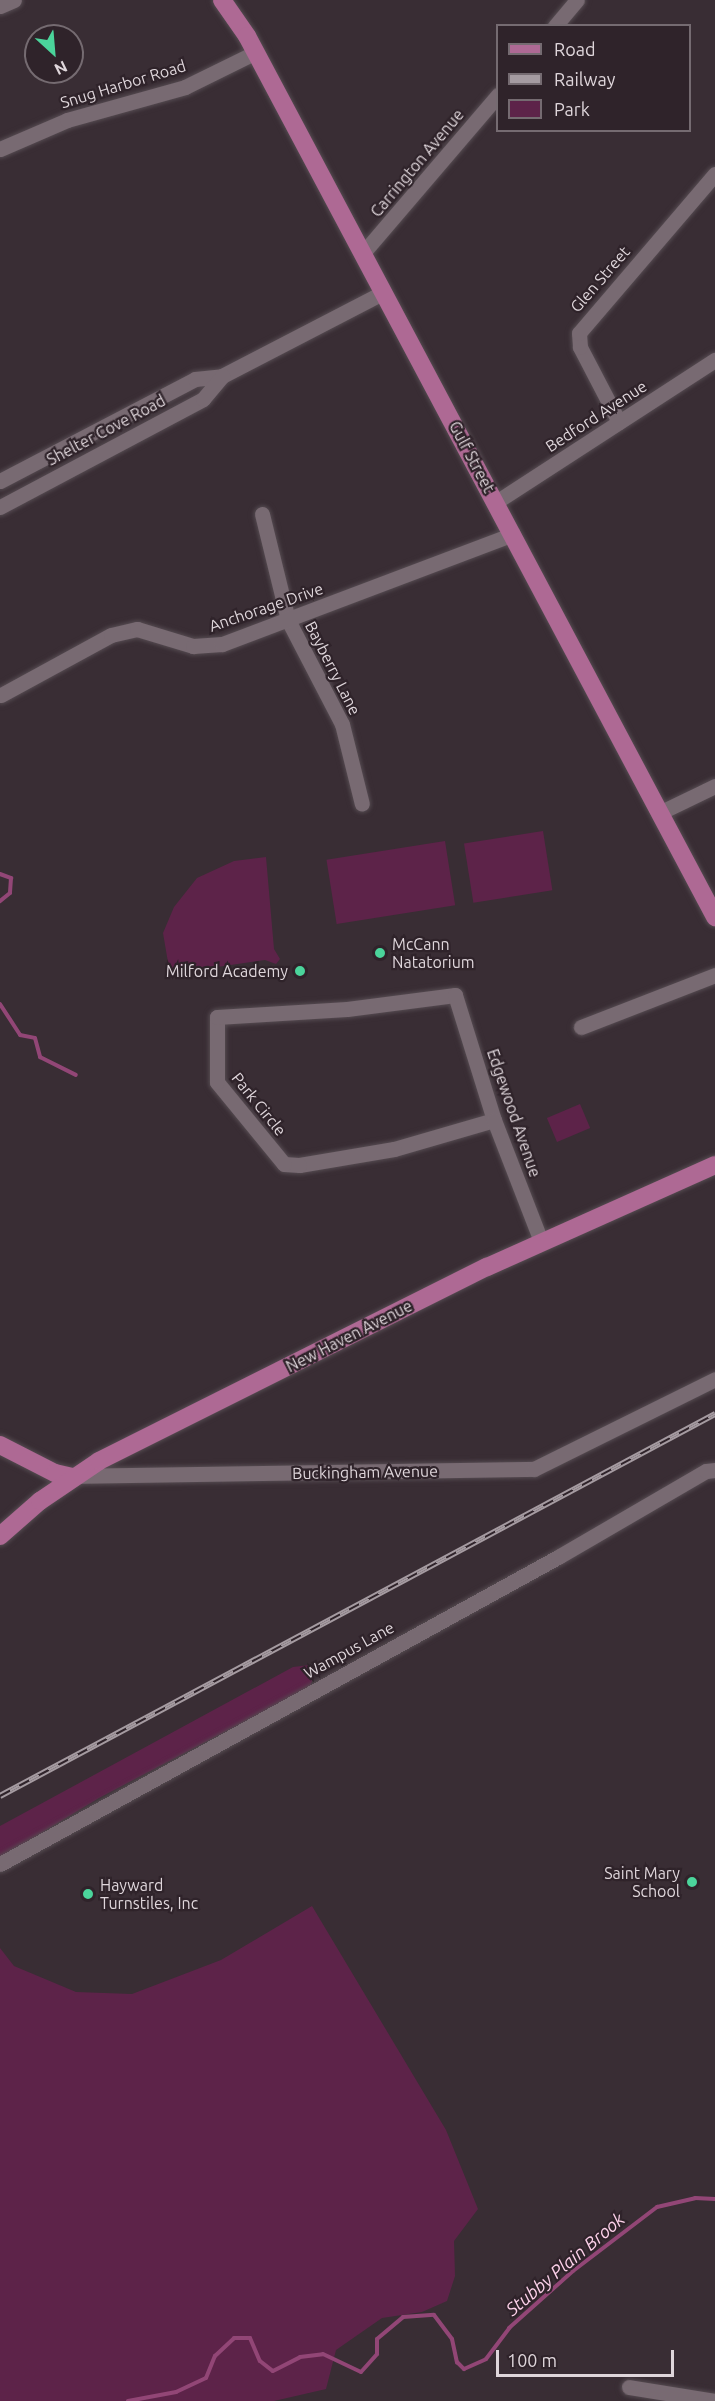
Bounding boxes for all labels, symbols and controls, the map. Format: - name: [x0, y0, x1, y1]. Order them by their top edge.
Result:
- north arrow: [24, 24, 84, 84]
- legend: [496, 24, 691, 132]
- text: Road: [554, 39, 596, 59]
- street label: Snug Harbor Road: [58, 56, 188, 112]
- text: N: [52, 58, 70, 79]
- text: Railway: [554, 69, 615, 89]
- text: Park: [554, 99, 590, 119]
- street label: Carrington Avenue: [366, 105, 468, 221]
- street label: Glen Street: [566, 242, 634, 316]
- street label: Bedford Avenue: [542, 376, 650, 456]
- street label: Shelter Cove Road: [43, 391, 169, 469]
- street label: Gulf Street: [445, 418, 499, 496]
- street label: Anchorage Drive: [206, 579, 326, 635]
- street label: Bayberry Lane: [301, 618, 365, 718]
- place label: McCann Natatorium: [392, 934, 475, 972]
- marker: McCann Natatorium: [373, 946, 387, 960]
- place label: Milford Academy: [166, 961, 288, 981]
- marker: Milford Academy: [293, 964, 307, 978]
- street label: Edgewood Avenue: [483, 1046, 545, 1180]
- street label: Park Circle: [228, 1069, 290, 1139]
- street label: New Haven Avenue: [283, 1296, 415, 1376]
- street label: Buckingham Avenue: [292, 1461, 438, 1483]
- street label: Wampus Lane: [301, 1617, 397, 1683]
- place label: Saint Mary School: [604, 1863, 680, 1901]
- place label: Hayward Turnstiles, Inc: [100, 1875, 198, 1913]
- marker: Saint Mary School: [685, 1875, 699, 1889]
- marker: Hayward Turnstiles, Inc: [81, 1887, 95, 1901]
- water label: Stubby Plain Brook: [501, 2208, 629, 2320]
- scale bar: [499, 2338, 678, 2376]
- text: 100 m: [507, 2350, 557, 2370]

